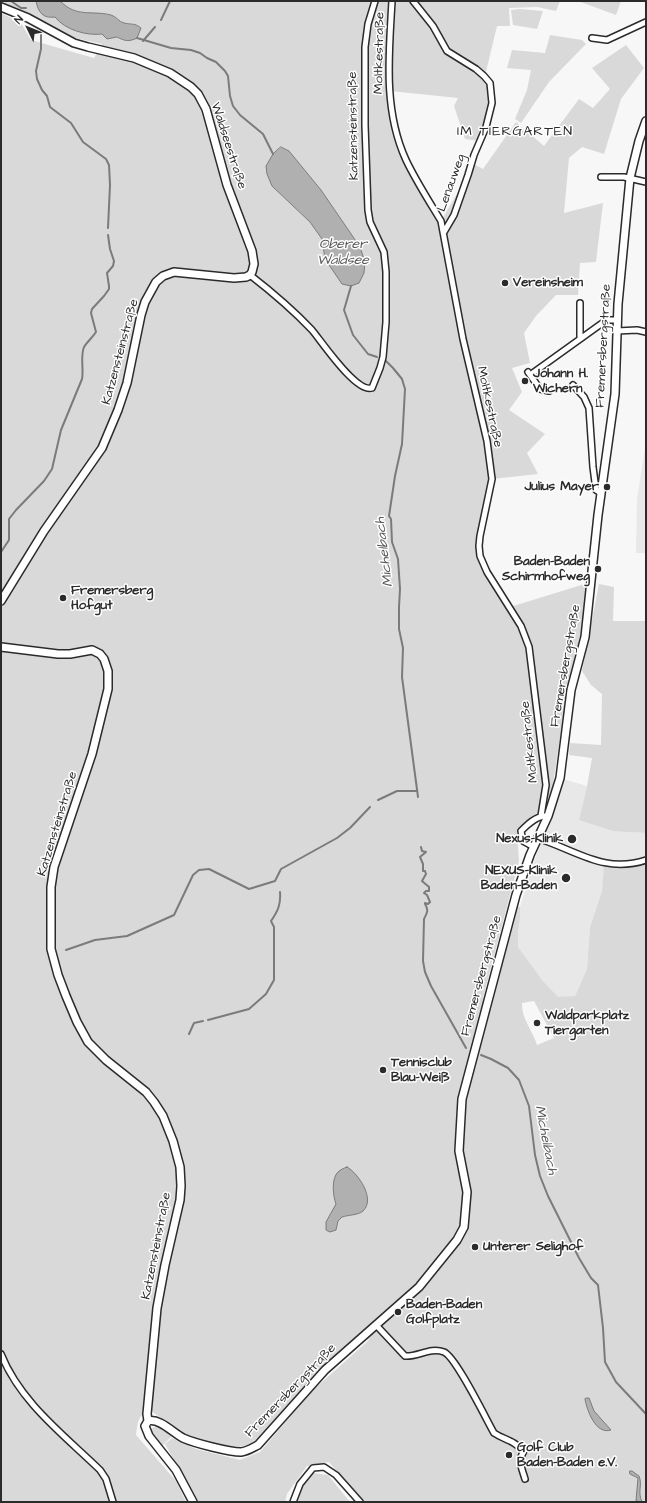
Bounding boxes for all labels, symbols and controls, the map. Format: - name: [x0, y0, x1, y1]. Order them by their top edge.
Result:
- north arrow: [8, 8, 48, 48]
- text: N: [11, 12, 27, 27]
- street label: Moltkestraße: [371, 12, 389, 94]
- street label: Katzensteinstraße: [345, 71, 363, 181]
- street label: Waldseestraße: [207, 101, 249, 191]
- district label: IM TIERGARTEN: [457, 124, 573, 140]
- street label: Lenauweg: [434, 152, 470, 214]
- water label: Oberer Waldsee: [317, 237, 369, 270]
- place label: Vereinsheim: [513, 275, 583, 291]
- marker: Vereinsheim: [500, 278, 510, 288]
- street label: Fremersbergstraße: [593, 284, 615, 408]
- street label: Katzensteinstraße: [99, 297, 143, 407]
- street label: Moltkestraße: [473, 365, 505, 449]
- place label: Johann H. Wichern: [533, 366, 588, 397]
- marker: Johann H. Wichern: [520, 376, 530, 386]
- place label: Julius Mayer: [524, 479, 599, 495]
- marker: Julius Mayer: [602, 482, 612, 492]
- water label: Michelbach: [372, 516, 398, 588]
- place label: Baden-Baden Schirmhofweg: [502, 554, 590, 585]
- marker: Baden-Baden Schirmhofweg: [593, 564, 603, 574]
- place label: Fremersberg Hofgut: [71, 583, 153, 614]
- marker: Fremersberg Hofgut: [58, 593, 68, 603]
- street label: Fremersbergstraße: [548, 604, 584, 728]
- street label: Moltkestraße: [518, 700, 542, 784]
- street label: Katzensteinstraße: [35, 770, 81, 878]
- place label: Nexus-Klinik: [496, 831, 563, 847]
- marker: Nexus-Klinik: [566, 833, 578, 845]
- place label: NEXUS-Klinik Baden-Baden: [481, 863, 557, 894]
- marker: NEXUS-Klinik Baden-Baden: [560, 872, 572, 884]
- street label: Fremersbergstraße: [458, 914, 506, 1038]
- place label: Waldparkplatz Tiergarten: [545, 1008, 629, 1039]
- marker: Waldparkplatz Tiergarten: [532, 1018, 542, 1028]
- place label: Tennisclub Blau-Weiß: [391, 1055, 452, 1086]
- marker: Tennisclub Blau-Weiß: [378, 1065, 388, 1075]
- water label: Michelbach: [530, 1104, 560, 1176]
- street label: Katzensteinstraße: [139, 1191, 175, 1301]
- place label: Unterer Selighof: [483, 1239, 583, 1255]
- marker: Unterer Selighof: [470, 1242, 480, 1252]
- place label: Baden-Baden Golfplatz: [406, 1297, 482, 1328]
- marker: Baden-Baden Golfplatz: [393, 1307, 403, 1317]
- street label: Fremersbergstraße: [242, 1341, 340, 1441]
- place label: Golf Club Baden-Baden e.V.: [517, 1440, 617, 1471]
- marker: Golf Club Baden-Baden e.V.: [504, 1450, 514, 1460]

